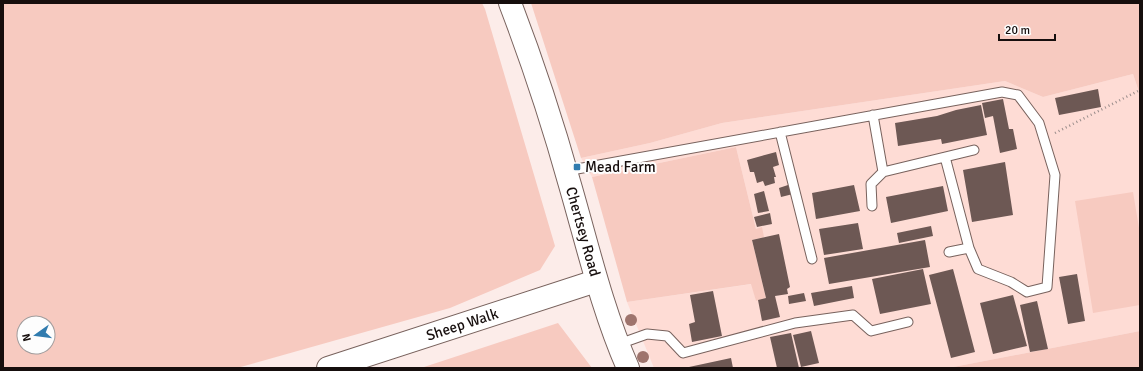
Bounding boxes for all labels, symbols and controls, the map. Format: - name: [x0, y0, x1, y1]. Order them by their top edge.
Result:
- scale bar: [999, 16, 1055, 42]
- text: 20 m: [1005, 23, 1030, 38]
- place label: Mead Farm: [585, 158, 656, 176]
- marker: Mead Farm: [572, 162, 582, 172]
- street label: Chertsey Road: [562, 185, 604, 278]
- street label: Sheep Walk: [424, 304, 501, 345]
- north arrow: [16, 315, 56, 355]
- text: N: [20, 332, 34, 343]

